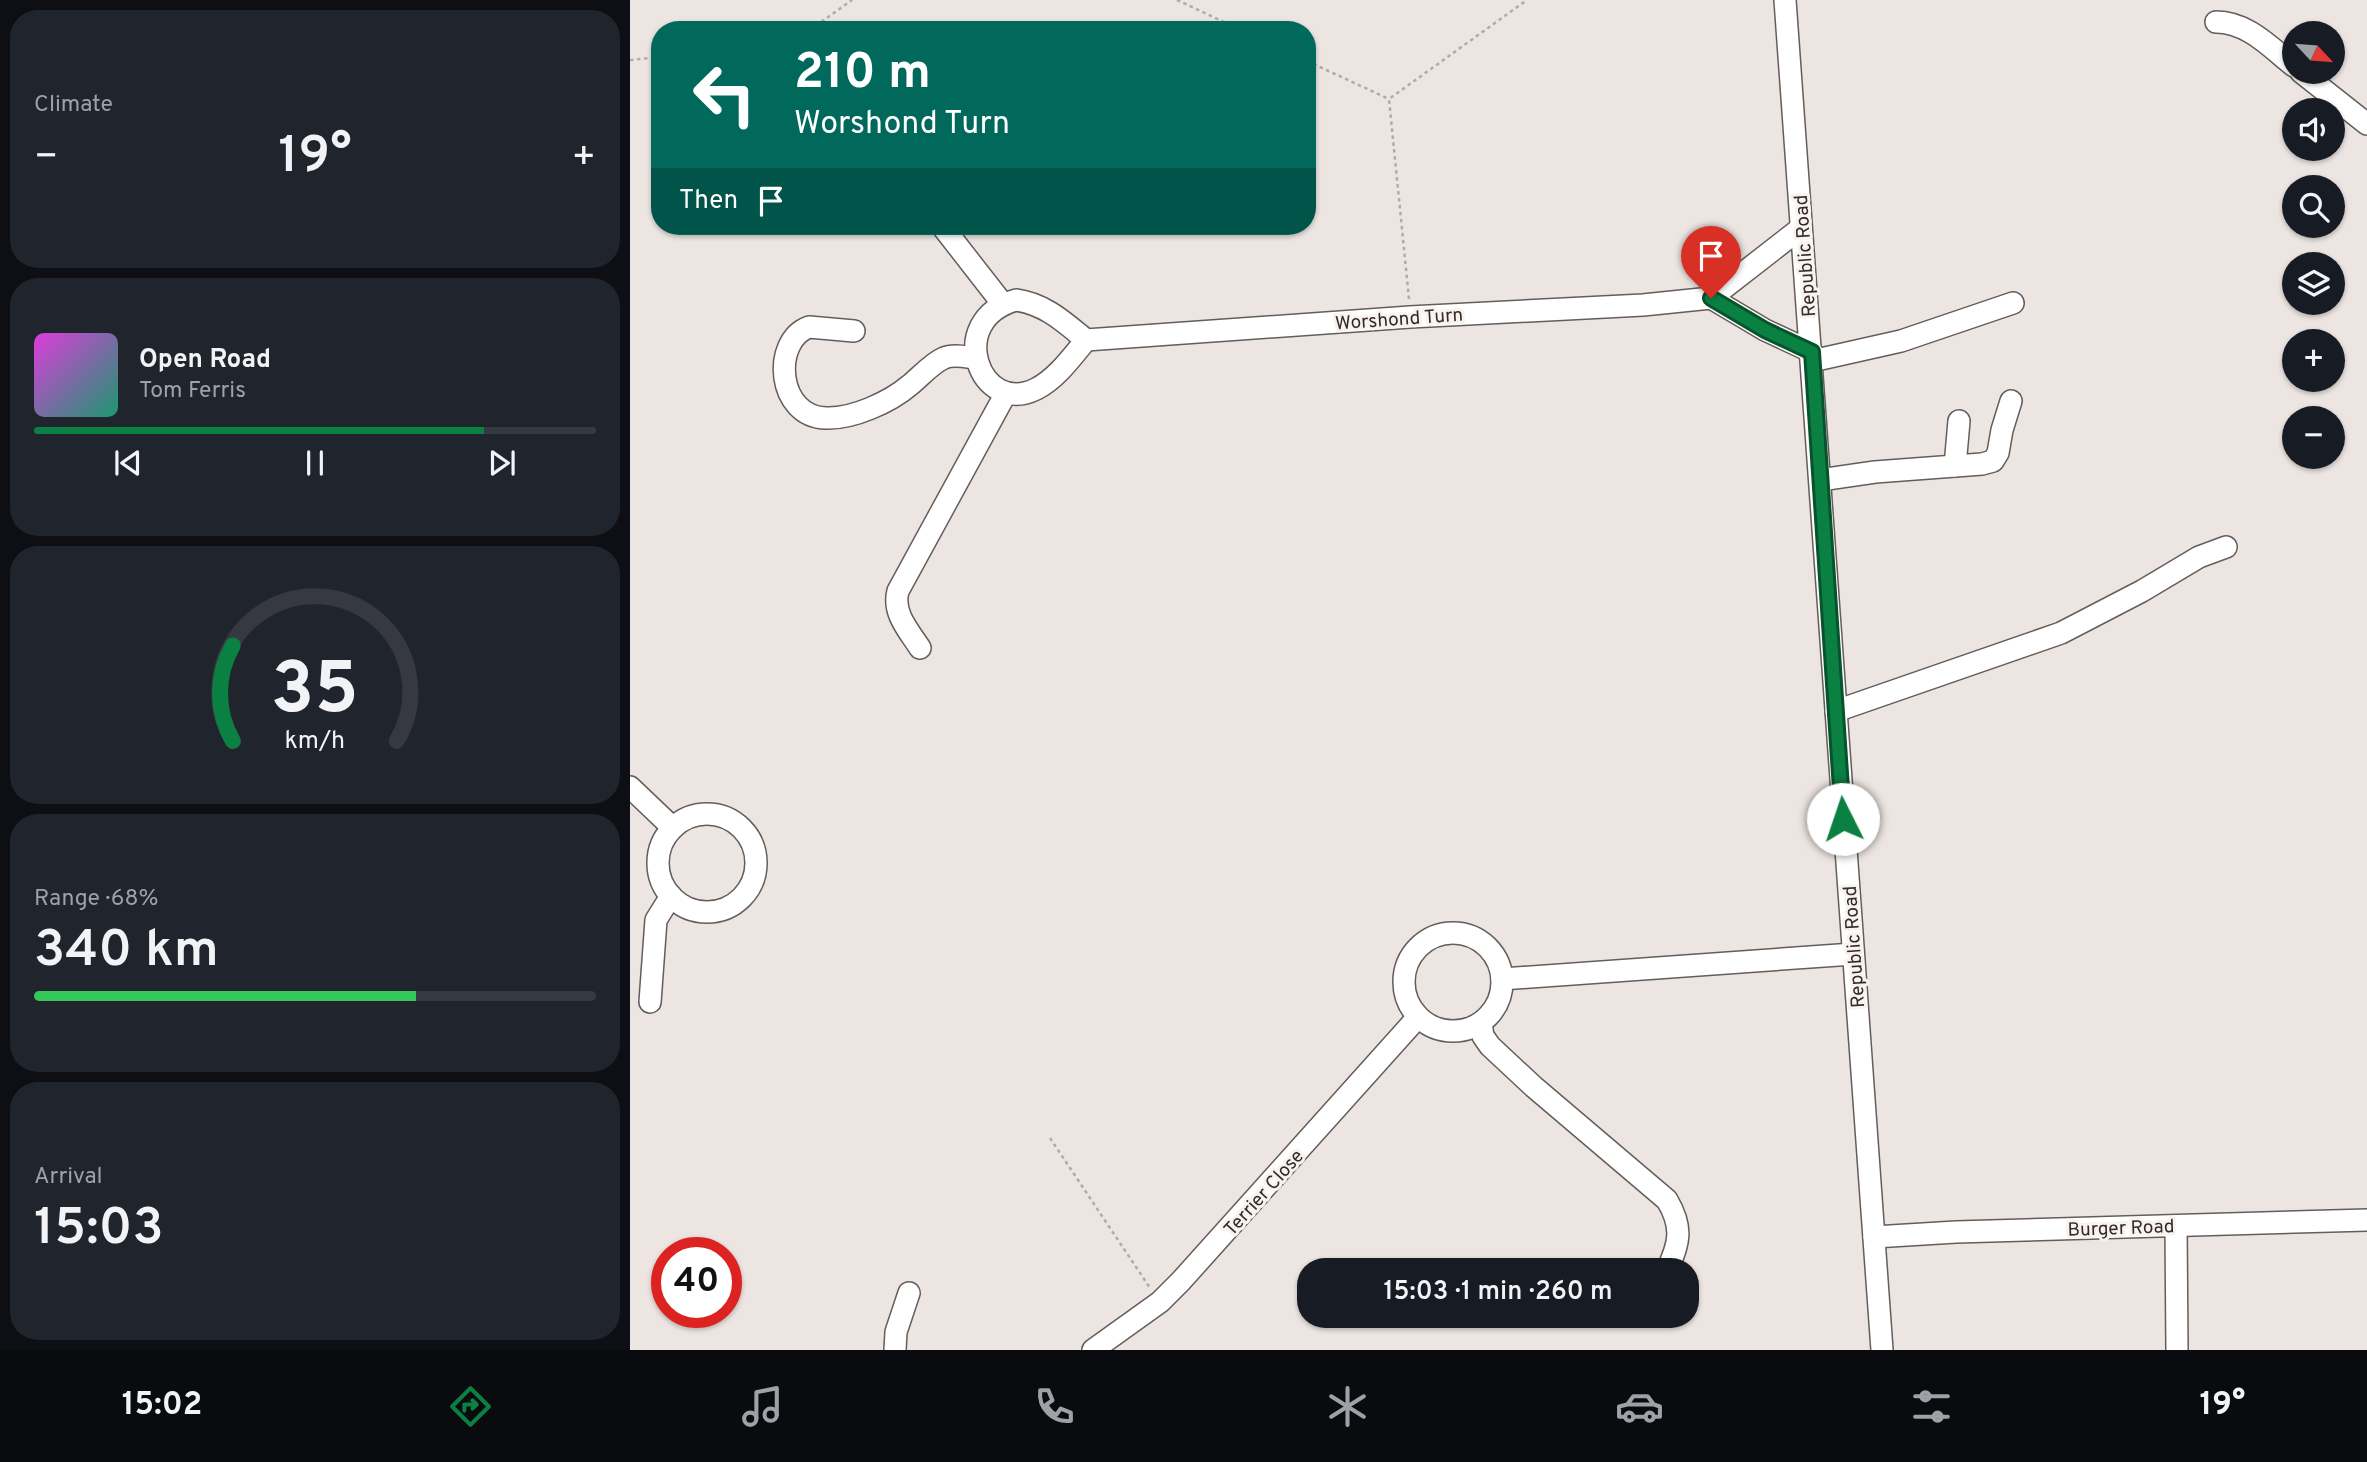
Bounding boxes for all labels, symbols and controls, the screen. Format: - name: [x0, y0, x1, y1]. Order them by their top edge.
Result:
- north arrow: [2282, 21, 2345, 84]
- map controls: [2282, 21, 2345, 469]
- text: 210 m: [794, 44, 931, 106]
- icon: left: [679, 49, 770, 140]
- text: Climate: [34, 91, 113, 120]
- button: sound: [2282, 98, 2345, 161]
- text: Worshond Turn: [794, 105, 1010, 145]
- text: 19°: [278, 125, 352, 191]
- text: −: [34, 134, 59, 183]
- text: +: [571, 134, 596, 183]
- button: search: [2282, 175, 2345, 238]
- icon: arrive: [752, 182, 790, 220]
- text: Then: [679, 185, 738, 218]
- street label: Republic Road: [1790, 194, 1822, 318]
- pin: [1681, 226, 1741, 298]
- icon: arrive: [1692, 237, 1730, 275]
- button: layers: [2282, 252, 2345, 315]
- street label: Worshond Turn: [1334, 304, 1464, 336]
- button: +: [2282, 329, 2345, 392]
- text: Open Road: [139, 344, 271, 377]
- text: Tom Ferris: [139, 377, 246, 406]
- button: −: [2282, 406, 2345, 469]
- icon: previous: [109, 444, 147, 482]
- icon: pause: [296, 444, 334, 482]
- icon: next: [483, 444, 521, 482]
- text: 35: [271, 647, 359, 739]
- text: km/h: [285, 726, 345, 758]
- position arrow: [1806, 782, 1880, 856]
- text: Range · 68%: [34, 885, 159, 914]
- street label: Republic Road: [1839, 885, 1871, 1009]
- text: 340 km: [34, 919, 219, 985]
- street label: Terrier Close: [1219, 1145, 1310, 1242]
- text: Arrival: [34, 1163, 103, 1192]
- text: 15:03: [34, 1197, 164, 1263]
- street label: Burger Road: [2067, 1215, 2175, 1243]
- speed limit sign: 40: [651, 1237, 742, 1328]
- text: 15:03 · 1 min · 260 m: [1383, 1276, 1613, 1309]
- icon: directions: [446, 1382, 495, 1431]
- icon: music: [738, 1382, 787, 1431]
- icon: phone: [1030, 1382, 1079, 1431]
- icon: climate: [1323, 1382, 1372, 1431]
- icon: car: [1615, 1382, 1664, 1431]
- icon: filters: [1907, 1382, 1956, 1431]
- text: 15:02: [122, 1386, 202, 1426]
- text: 19°: [2199, 1386, 2245, 1426]

